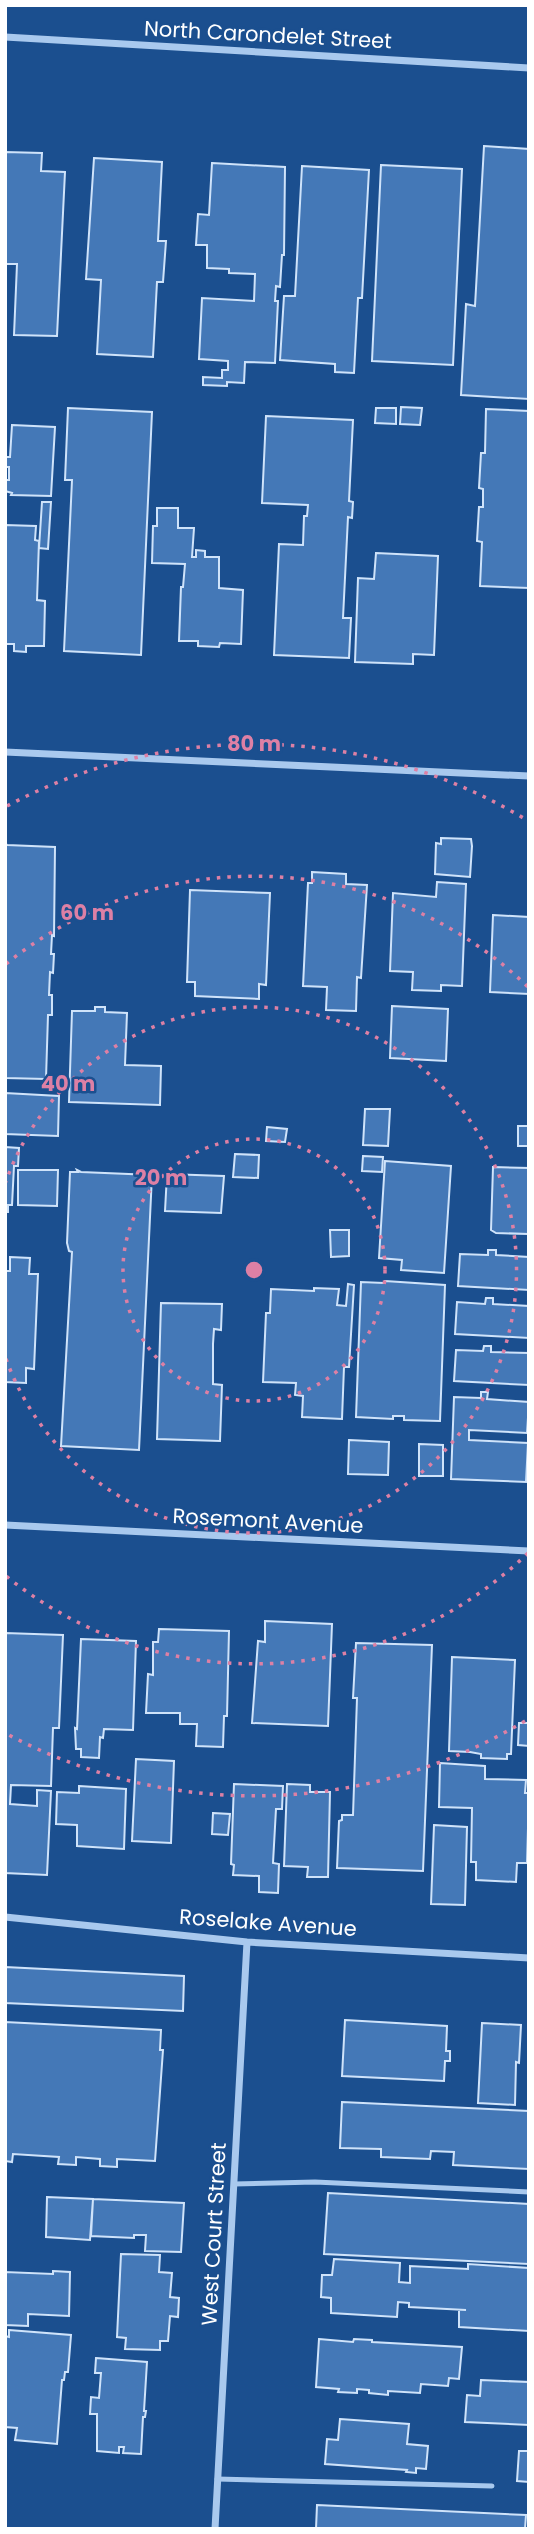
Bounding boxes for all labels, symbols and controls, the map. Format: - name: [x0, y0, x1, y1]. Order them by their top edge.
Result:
- street label: North Carondelet Street: [143, 14, 393, 55]
- text: 80 m: [227, 729, 281, 758]
- text: 60 m: [60, 898, 114, 927]
- text: 40 m: [41, 1069, 95, 1098]
- text: 20 m: [135, 1163, 187, 1192]
- centre of rings: [242, 1258, 266, 1282]
- street label: Rosemont Avenue: [172, 1501, 364, 1540]
- street label: Roselake Avenue: [178, 1902, 358, 1943]
- street label: West Court Street: [194, 2142, 233, 2326]

